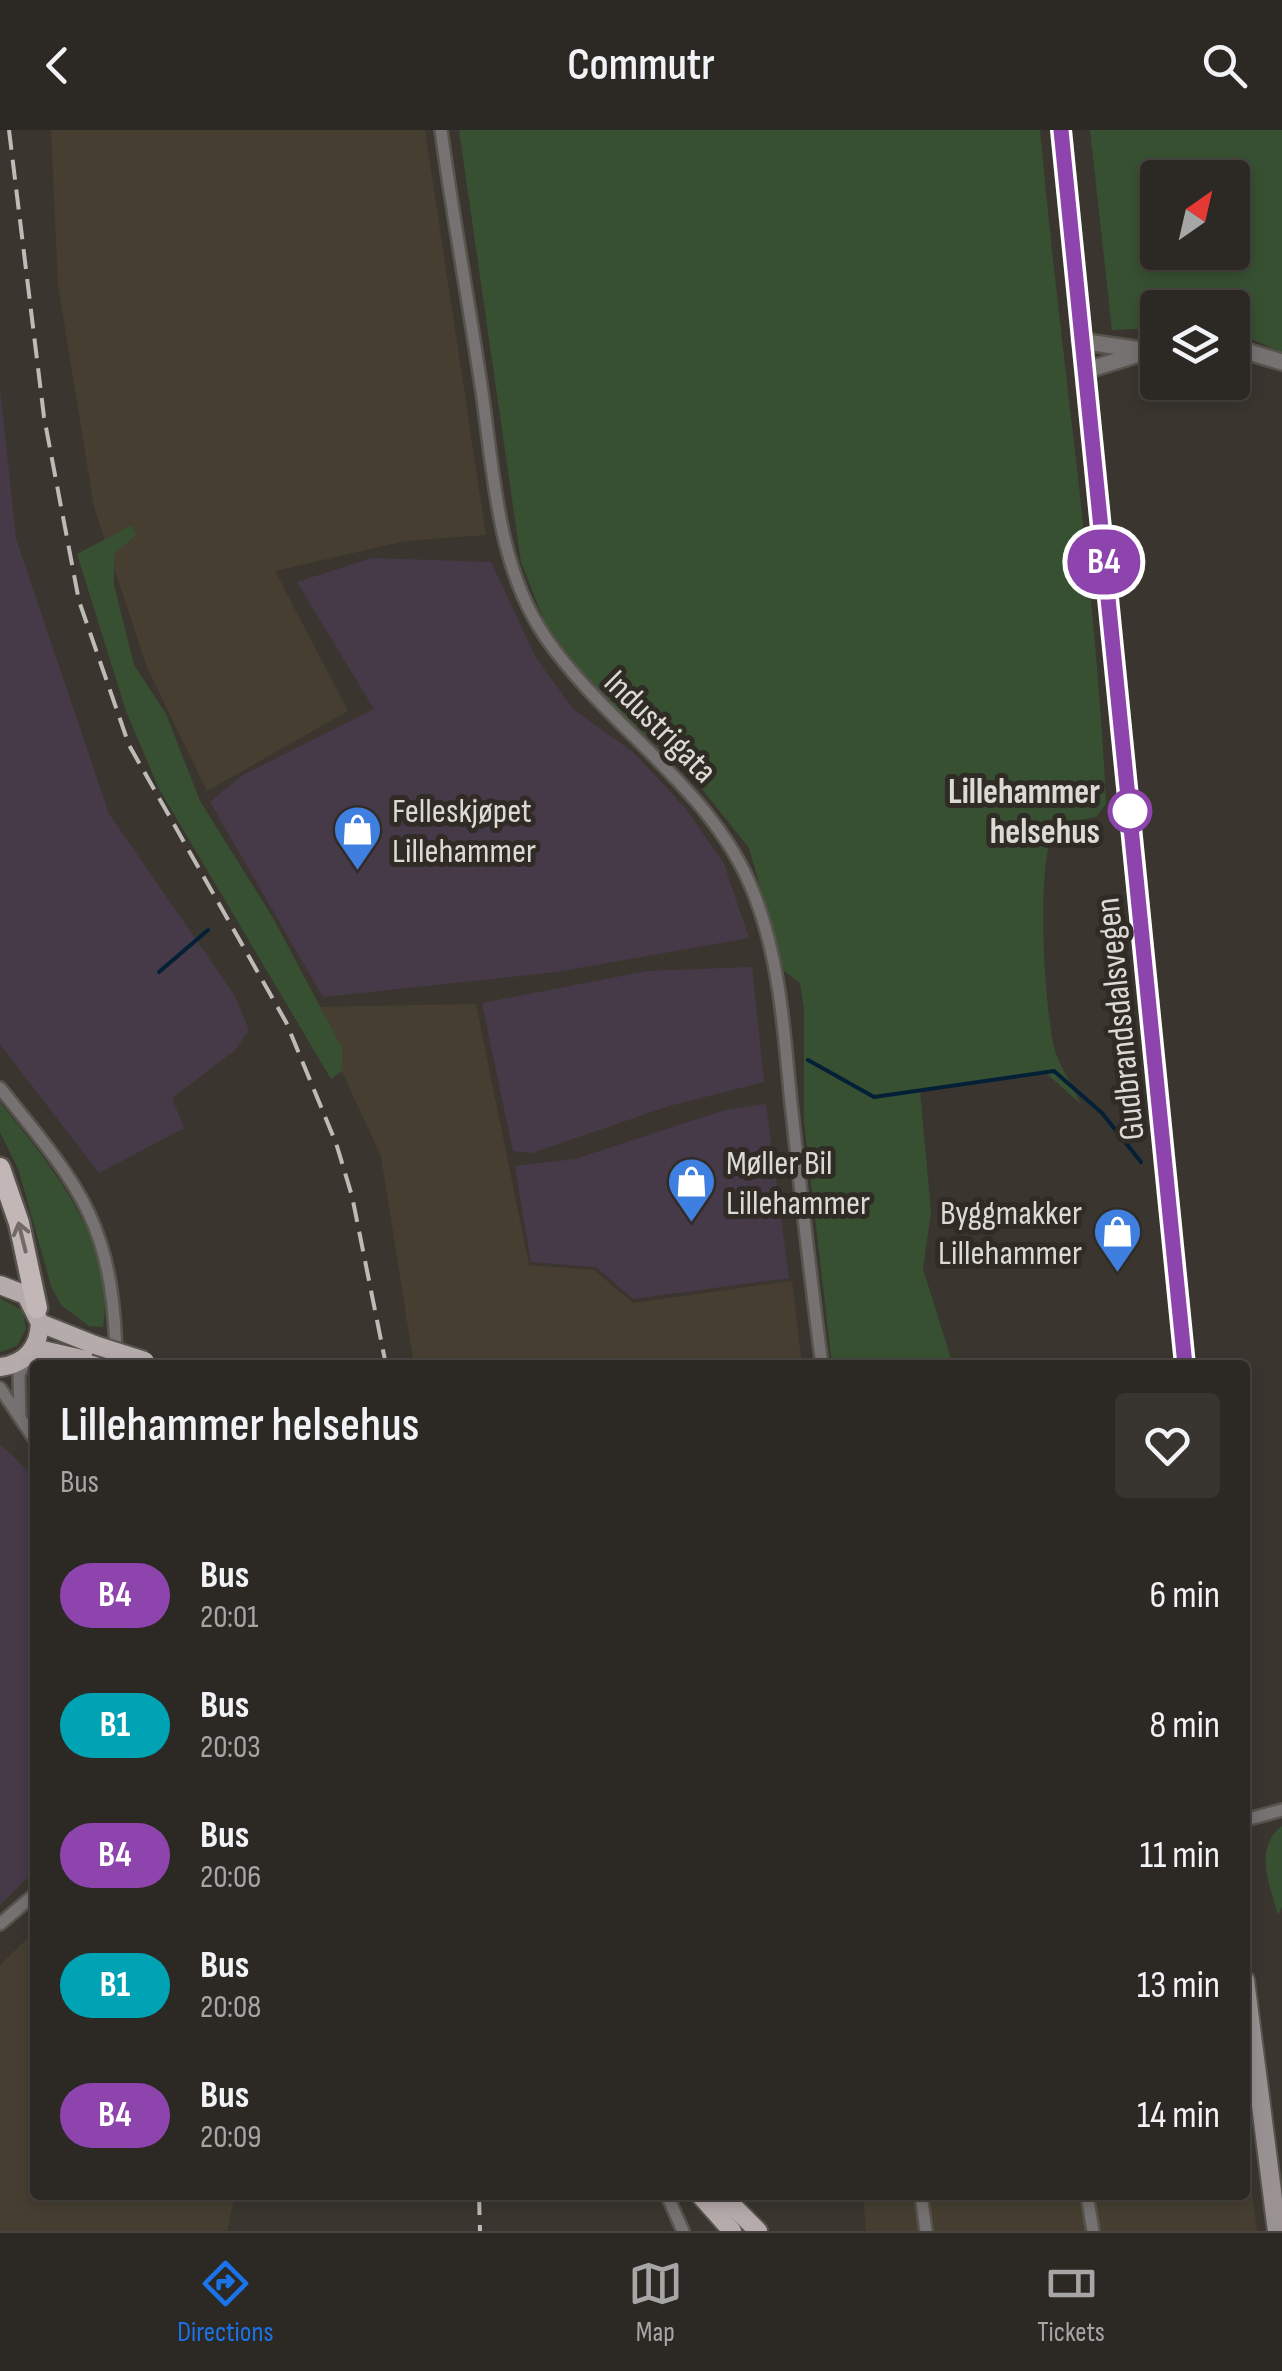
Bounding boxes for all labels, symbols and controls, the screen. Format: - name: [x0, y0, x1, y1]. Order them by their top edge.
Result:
- icon: back: [30, 38, 85, 93]
- text: Commutr: [567, 38, 715, 93]
- icon: search: [1197, 38, 1252, 93]
- north arrow: [1140, 160, 1250, 270]
- map controls: [1140, 160, 1250, 400]
- button: layers: [1140, 290, 1250, 400]
- line badge: B4: [1059, 530, 1149, 594]
- text: B4: [1087, 541, 1121, 584]
- street label: Industrigata: [595, 662, 725, 792]
- place label: Lillehammer helsehus: [948, 771, 1100, 854]
- place label: Felleskjøpet Lillehammer: [392, 790, 536, 873]
- marker: Lillehammer helsehus: [1109, 790, 1151, 832]
- shop icon: Felleskjøpet Lillehammer: [331, 804, 383, 872]
- street label: Gudbrandsdalsvegen: [1086, 895, 1155, 1142]
- place label: Møller Bil Lillehammer: [726, 1142, 870, 1225]
- shop icon: Møller Bil Lillehammer: [665, 1156, 717, 1224]
- place label: Byggmakker Lillehammer: [938, 1192, 1082, 1275]
- shop icon: Byggmakker Lillehammer: [1091, 1206, 1143, 1274]
- one-way arrow: [12, 1222, 31, 1253]
- button: heart: [1115, 1393, 1220, 1498]
- text: Lillehammer helsehus: [60, 1397, 419, 1454]
- text: Bus: [60, 1463, 99, 1502]
- text: Bus: [200, 1553, 249, 1598]
- text: 6 min: [1150, 1573, 1220, 1618]
- text: B4: [98, 1574, 132, 1617]
- text: 20:01: [200, 1598, 259, 1637]
- text: Bus: [200, 1683, 249, 1728]
- text: 8 min: [1150, 1703, 1220, 1748]
- text: B1: [100, 1704, 130, 1747]
- text: 20:03: [200, 1728, 261, 1767]
- text: Bus: [200, 1813, 249, 1858]
- text: 11 min: [1140, 1833, 1220, 1878]
- text: B4: [98, 1834, 132, 1877]
- text: 20:06: [200, 1858, 261, 1897]
- text: Bus: [200, 1943, 249, 1988]
- text: 13 min: [1137, 1963, 1220, 2008]
- text: B1: [100, 1964, 130, 2007]
- text: 20:08: [200, 1988, 261, 2027]
- text: Bus: [200, 2073, 249, 2118]
- text: 14 min: [1137, 2093, 1220, 2138]
- text: B4: [98, 2094, 132, 2137]
- text: 20:09: [200, 2118, 262, 2157]
- tab: Directions: [177, 2256, 273, 2349]
- tab: Map: [628, 2256, 683, 2349]
- tab: Tickets: [1037, 2256, 1105, 2349]

